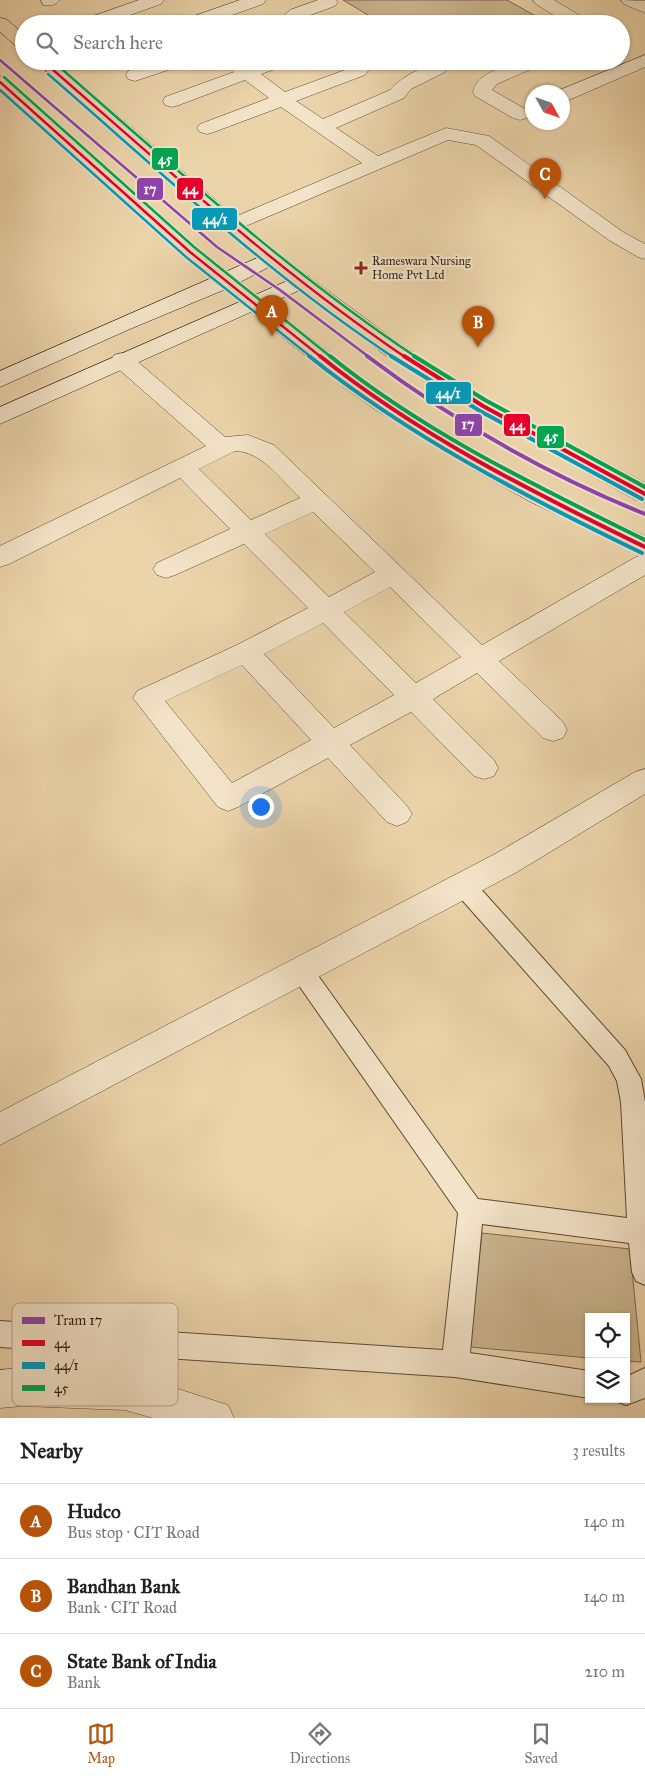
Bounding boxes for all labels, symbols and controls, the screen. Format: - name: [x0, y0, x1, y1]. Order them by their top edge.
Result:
- search box: [15, 15, 630, 70]
- icon: search: [33, 29, 61, 57]
- text: Search here: [73, 31, 163, 54]
- north arrow: [525, 85, 570, 130]
- line badge: 45: [151, 147, 179, 171]
- text: 45: [158, 151, 173, 169]
- pin: C: [529, 158, 561, 199]
- line badge: 17: [136, 177, 164, 201]
- line badge: 44: [176, 177, 204, 201]
- text: 17: [143, 181, 157, 198]
- text: 44: [182, 181, 199, 199]
- line badge: 44/1: [191, 207, 238, 231]
- text: 44/1: [203, 211, 228, 229]
- place label: Rameswara Nursing Home Pvt Ltd: [372, 254, 471, 282]
- marker: Rameswara Nursing Home Pvt Ltd: [354, 261, 368, 275]
- pin: A: [256, 295, 288, 336]
- pin: B: [462, 306, 494, 347]
- line badge: 44/1: [425, 381, 472, 405]
- text: 44/1: [436, 385, 461, 403]
- line badge: 17: [454, 413, 483, 437]
- line badge: 44: [503, 413, 531, 437]
- text: 17: [461, 416, 475, 433]
- text: 44: [509, 417, 526, 435]
- line badge: 45: [536, 425, 565, 449]
- text: 45: [544, 428, 559, 446]
- your location: [248, 794, 274, 820]
- legend: [12, 1303, 178, 1406]
- text: Tram 17: [54, 1312, 102, 1329]
- map controls: [585, 1313, 630, 1403]
- button: locate: [585, 1313, 630, 1358]
- text: 44: [54, 1335, 71, 1352]
- text: 44/1: [54, 1357, 79, 1374]
- button: layers: [585, 1358, 630, 1403]
- text: 45: [54, 1380, 69, 1397]
- text: Nearby: [20, 1438, 83, 1464]
- text: 3 results: [572, 1441, 625, 1460]
- text: Hudco: [67, 1500, 121, 1523]
- text: A: [31, 1512, 41, 1531]
- text: 140 m: [584, 1512, 625, 1531]
- text: Bus stop · CIT Road: [67, 1523, 200, 1542]
- text: Bandhan Bank: [67, 1575, 180, 1598]
- text: B: [31, 1587, 41, 1606]
- text: 140 m: [584, 1587, 625, 1606]
- text: Bank · CIT Road: [67, 1598, 177, 1617]
- text: State Bank of India: [67, 1650, 217, 1673]
- text: C: [31, 1662, 41, 1681]
- text: 210 m: [585, 1662, 625, 1681]
- text: Bank: [67, 1673, 100, 1692]
- tab: Map: [87, 1720, 115, 1767]
- tab: Directions: [290, 1720, 350, 1767]
- tab: Saved: [525, 1720, 558, 1767]

